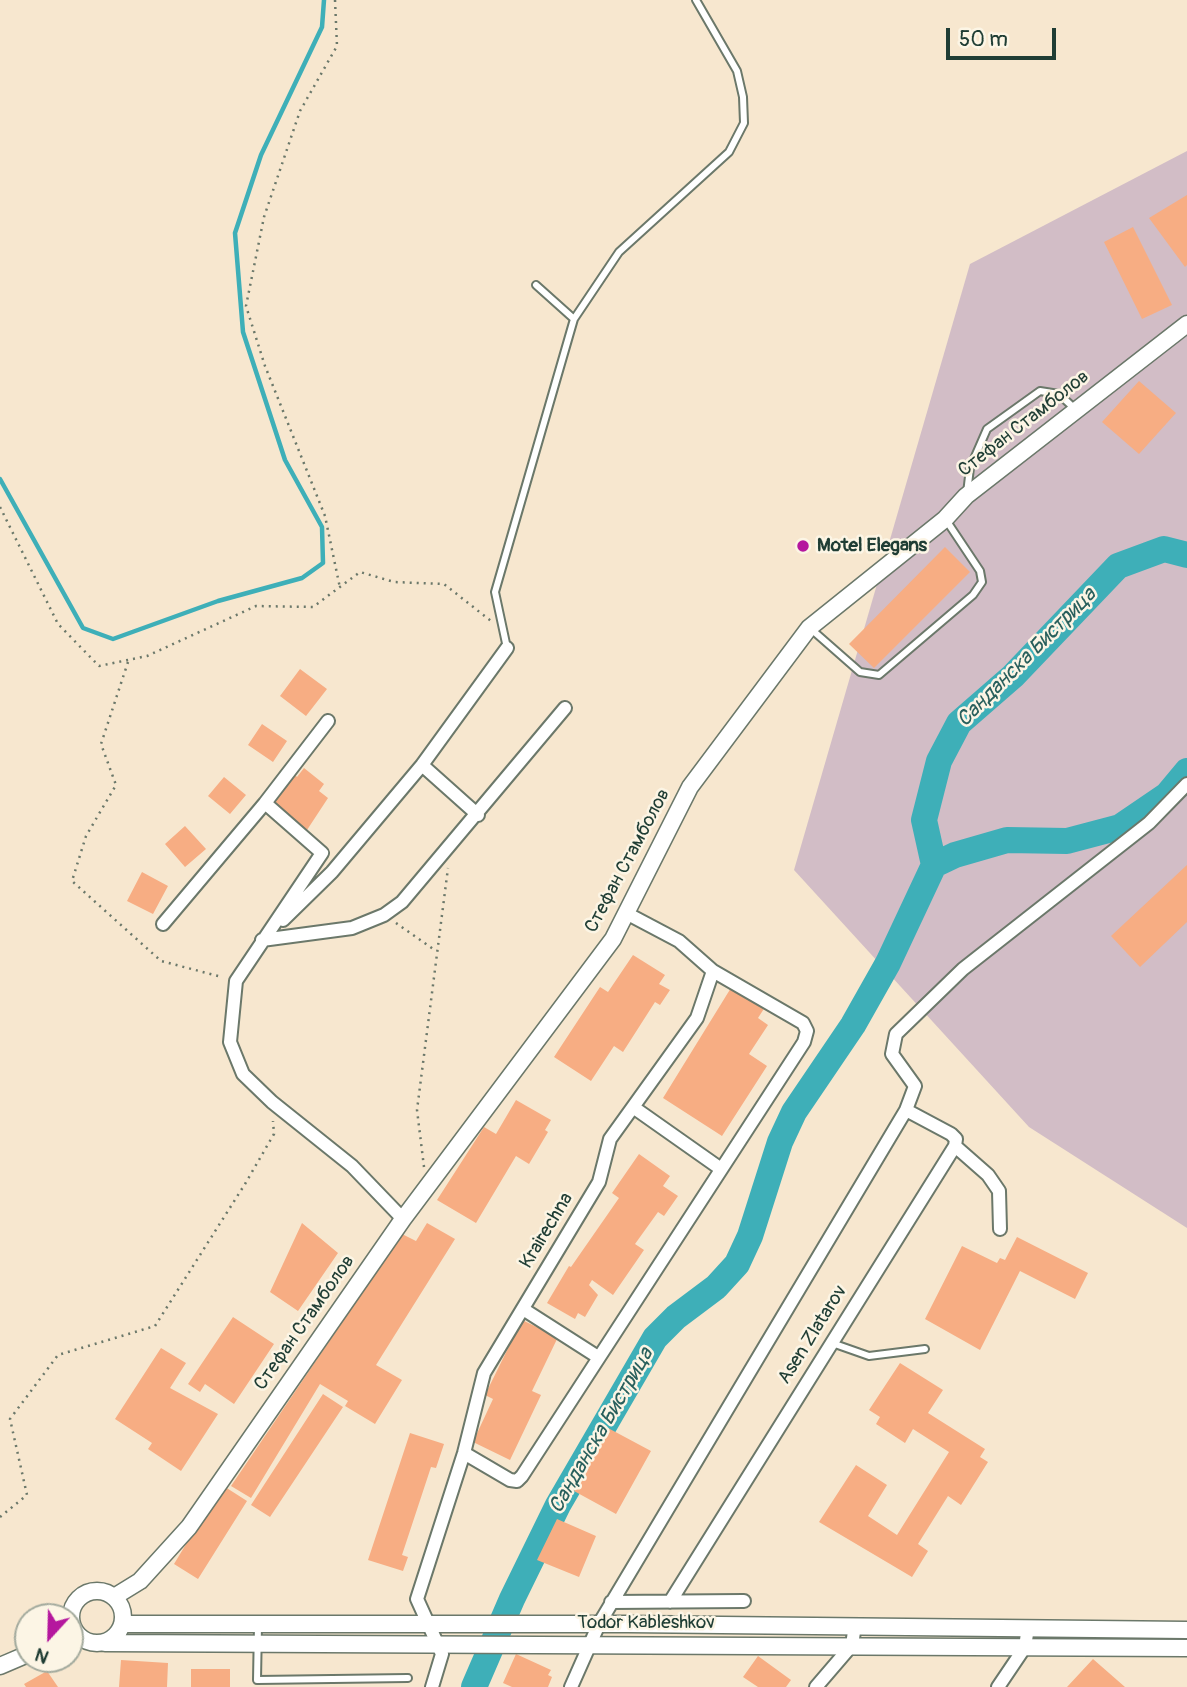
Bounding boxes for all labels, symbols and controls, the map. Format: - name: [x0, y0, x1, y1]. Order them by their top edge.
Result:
- scale bar: [949, 14, 1059, 58]
- text: 50 m: [959, 26, 1008, 53]
- street label: Стефан Стамболов: [954, 366, 1094, 482]
- place label: Motel Elegans: [817, 535, 927, 557]
- marker: Motel Elegans: [795, 538, 811, 554]
- water label: Санданска Бистрица: [952, 583, 1102, 733]
- street label: Стефан Стамболов: [580, 785, 676, 937]
- street label: Krairechna: [515, 1189, 579, 1273]
- street label: Стефан Стамболов: [250, 1251, 360, 1395]
- street label: Asen Zlatarov: [774, 1281, 852, 1389]
- water label: Санданска Бистрица: [544, 1344, 660, 1518]
- north arrow: [14, 1603, 84, 1673]
- street label: Todor Kableshkov: [577, 1612, 715, 1634]
- text: N: [31, 1642, 52, 1669]

